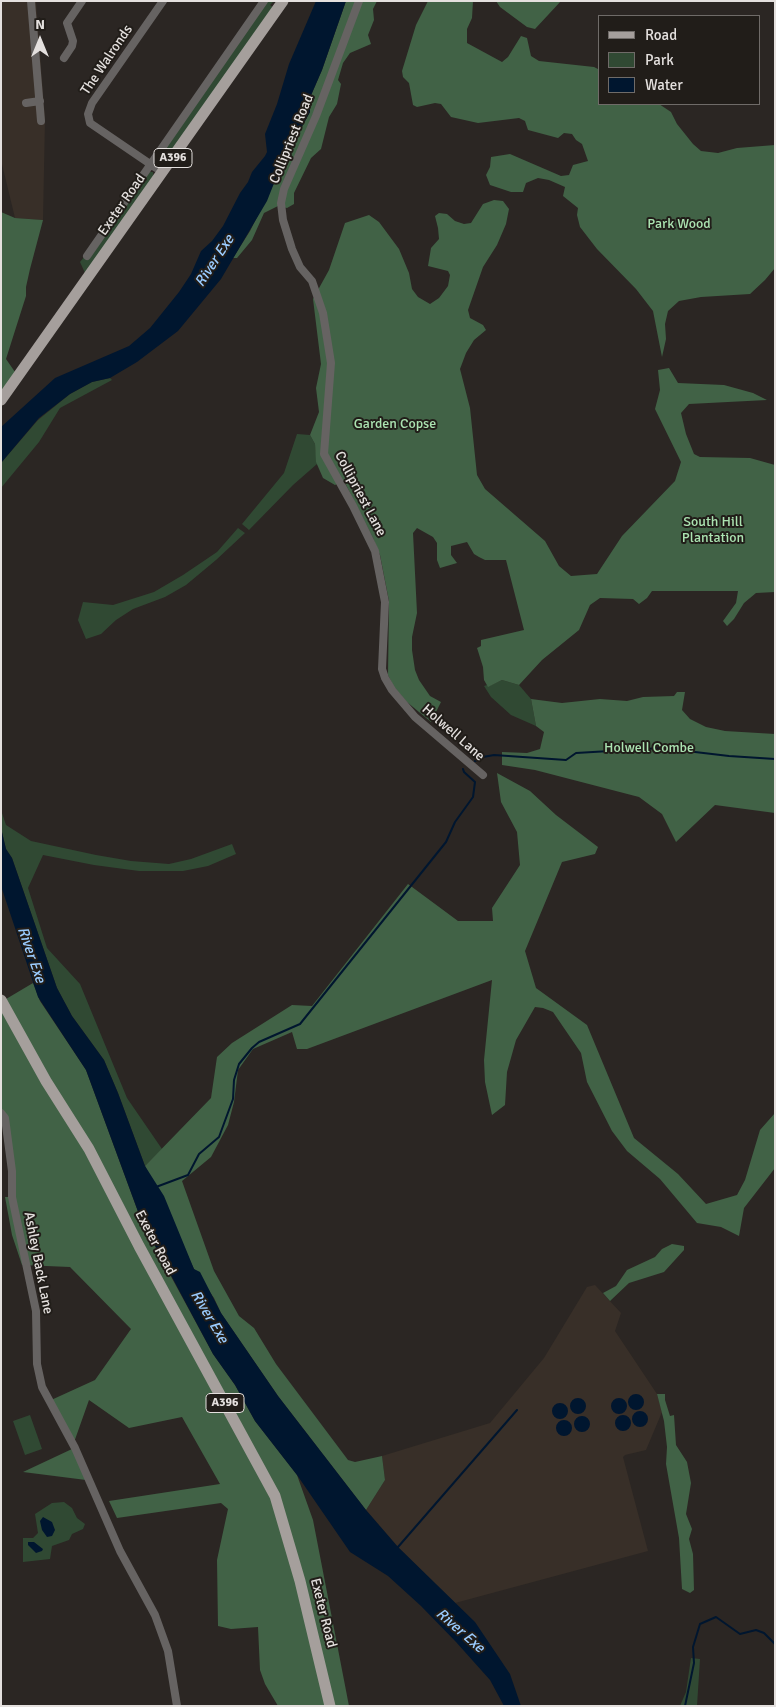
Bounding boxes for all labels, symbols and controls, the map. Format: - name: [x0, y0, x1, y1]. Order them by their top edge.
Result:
- north arrow: [15, 15, 65, 65]
- legend: [598, 15, 761, 105]
- text: N: [35, 16, 45, 33]
- street label: The Walronds: [78, 22, 136, 98]
- text: Road: [645, 26, 677, 44]
- text: Park: [645, 51, 674, 69]
- text: Water: [645, 76, 683, 94]
- street label: Collipriest Road: [266, 92, 318, 186]
- road number: A396: [154, 148, 192, 168]
- street label: Exeter Road: [95, 171, 149, 239]
- park label: Park Wood: [647, 216, 711, 232]
- water label: River Exe: [192, 232, 238, 290]
- park label: Garden Copse: [354, 416, 436, 432]
- street label: Collipriest Lane: [331, 449, 389, 539]
- park label: South Hill Plantation: [682, 514, 744, 546]
- street label: Holwell Lane: [418, 701, 488, 765]
- park label: Holwell Combe: [604, 740, 694, 756]
- water label: River Exe: [13, 924, 49, 986]
- street label: Exeter Road: [131, 1208, 179, 1278]
- street label: Ashley Back Lane: [20, 1210, 56, 1316]
- water label: River Exe: [186, 1287, 232, 1347]
- road number: A396: [206, 1394, 244, 1412]
- street label: Exeter Road: [306, 1576, 340, 1650]
- water label: River Exe: [432, 1605, 488, 1657]

